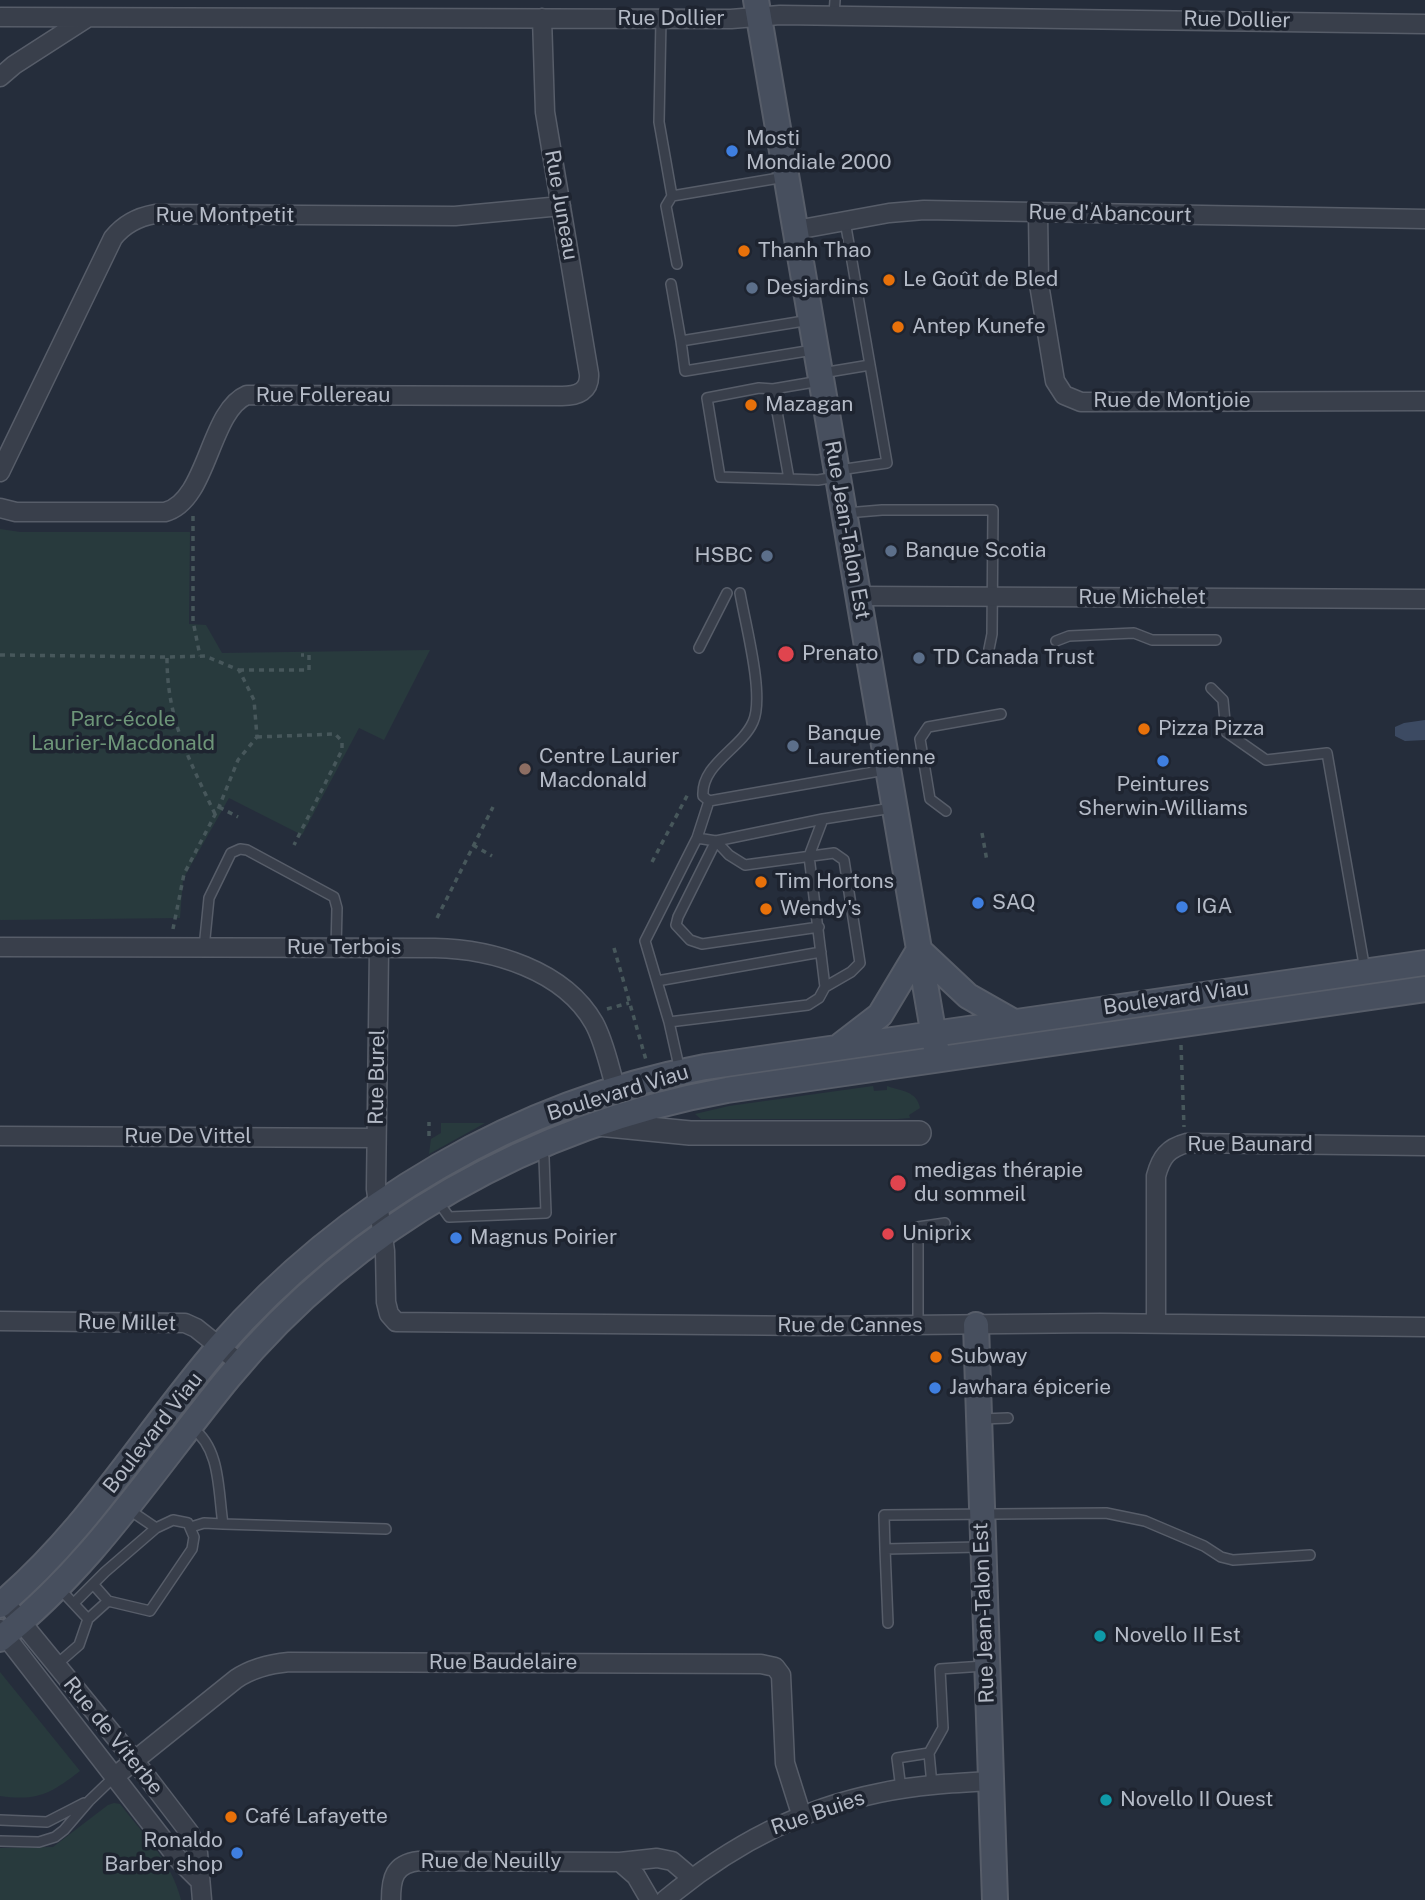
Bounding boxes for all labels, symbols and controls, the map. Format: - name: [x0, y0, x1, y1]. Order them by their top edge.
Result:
- street label: Rue Dollier: [617, 6, 725, 32]
- street label: Rue Dollier: [1183, 6, 1291, 34]
- place label: Mosti Mondiale 2000: [746, 126, 892, 176]
- marker: Mosti Mondiale 2000: [724, 143, 740, 159]
- street label: Rue Juneau: [539, 148, 583, 262]
- street label: Rue d'Abancourt: [1028, 200, 1192, 228]
- street label: Rue Montpetit: [156, 203, 294, 229]
- place label: Thanh Thao: [758, 238, 871, 264]
- marker: Thanh Thao: [736, 243, 752, 259]
- place label: Le Goût de Bled: [903, 267, 1058, 293]
- marker: Le Goût de Bled: [881, 272, 897, 288]
- place label: Desjardins: [766, 275, 869, 301]
- marker: Desjardins: [744, 280, 760, 296]
- place label: Antep Kunefe: [912, 314, 1046, 340]
- marker: Antep Kunefe: [890, 319, 906, 335]
- street label: Rue Follereau: [256, 383, 390, 409]
- street label: Rue de Montjoie: [1093, 388, 1251, 414]
- place label: Mazagan: [765, 392, 853, 418]
- marker: Mazagan: [743, 397, 759, 413]
- street label: Rue Jean-Talon Est: [819, 439, 875, 621]
- place label: Banque Scotia: [905, 538, 1046, 564]
- place label: HSBC: [694, 543, 753, 569]
- marker: Banque Scotia: [883, 543, 899, 559]
- marker: HSBC: [759, 548, 775, 564]
- street label: Rue Michelet: [1078, 585, 1206, 611]
- place label: Prenato: [802, 641, 878, 667]
- marker: Prenato: [776, 644, 796, 664]
- place label: TD Canada Trust: [933, 645, 1095, 671]
- marker: TD Canada Trust: [911, 650, 927, 666]
- park label: Parc-école Laurier-Macdonald: [31, 707, 215, 757]
- place label: Pizza Pizza: [1158, 716, 1264, 742]
- place label: Banque Laurentienne: [807, 721, 936, 771]
- marker: Pizza Pizza: [1136, 721, 1152, 737]
- marker: Banque Laurentienne: [785, 738, 801, 754]
- place label: Centre Laurier Macdonald: [539, 744, 679, 794]
- marker: Peintures Sherwin-Williams: [1155, 753, 1171, 769]
- marker: Centre Laurier Macdonald: [517, 761, 533, 777]
- place label: Peintures Sherwin-Williams: [1078, 772, 1248, 822]
- place label: Tim Hortons: [775, 869, 894, 895]
- marker: Tim Hortons: [753, 874, 769, 890]
- place label: SAQ: [992, 890, 1036, 916]
- place label: IGA: [1196, 894, 1232, 920]
- marker: SAQ: [970, 895, 986, 911]
- place label: Wendy's: [780, 896, 861, 922]
- marker: IGA: [1174, 899, 1190, 915]
- marker: Wendy's: [758, 901, 774, 917]
- street label: Rue Terbois: [287, 935, 401, 961]
- street label: Boulevard Viau: [1102, 975, 1250, 1021]
- street label: Rue Burel: [364, 1029, 390, 1125]
- street label: Boulevard Viau: [544, 1060, 692, 1126]
- street label: Rue De Vittel: [124, 1124, 252, 1150]
- street label: Rue Baunard: [1187, 1132, 1313, 1158]
- place label: medigas thérapie du sommeil: [914, 1158, 1083, 1208]
- marker: medigas thérapie du sommeil: [888, 1173, 908, 1193]
- place label: Uniprix: [902, 1221, 972, 1247]
- place label: Magnus Poirier: [470, 1225, 617, 1251]
- marker: Uniprix: [880, 1226, 896, 1242]
- marker: Magnus Poirier: [448, 1230, 464, 1246]
- street label: Rue Millet: [77, 1310, 177, 1336]
- street label: Rue de Cannes: [777, 1313, 923, 1339]
- place label: Subway: [950, 1344, 1027, 1370]
- marker: Subway: [928, 1349, 944, 1365]
- street label: Boulevard Viau: [98, 1367, 208, 1499]
- place label: Jawhara épicerie: [949, 1375, 1111, 1401]
- marker: Jawhara épicerie: [927, 1380, 943, 1396]
- street label: Rue Jean-Talon Est: [968, 1522, 1000, 1704]
- place label: Novello II Est: [1114, 1623, 1241, 1649]
- marker: Novello II Est: [1092, 1628, 1108, 1644]
- street label: Rue Baudelaire: [429, 1650, 577, 1676]
- street label: Rue de Viterbe: [58, 1672, 168, 1800]
- street label: Rue Buies: [768, 1785, 868, 1841]
- place label: Novello II Ouest: [1120, 1787, 1273, 1813]
- marker: Novello II Ouest: [1098, 1792, 1114, 1808]
- place label: Café Lafayette: [245, 1804, 388, 1830]
- marker: Café Lafayette: [223, 1809, 239, 1825]
- place label: Ronaldo Barber shop: [104, 1828, 223, 1878]
- marker: Ronaldo Barber shop: [229, 1845, 245, 1861]
- street label: Rue de Neuilly: [420, 1849, 562, 1875]

